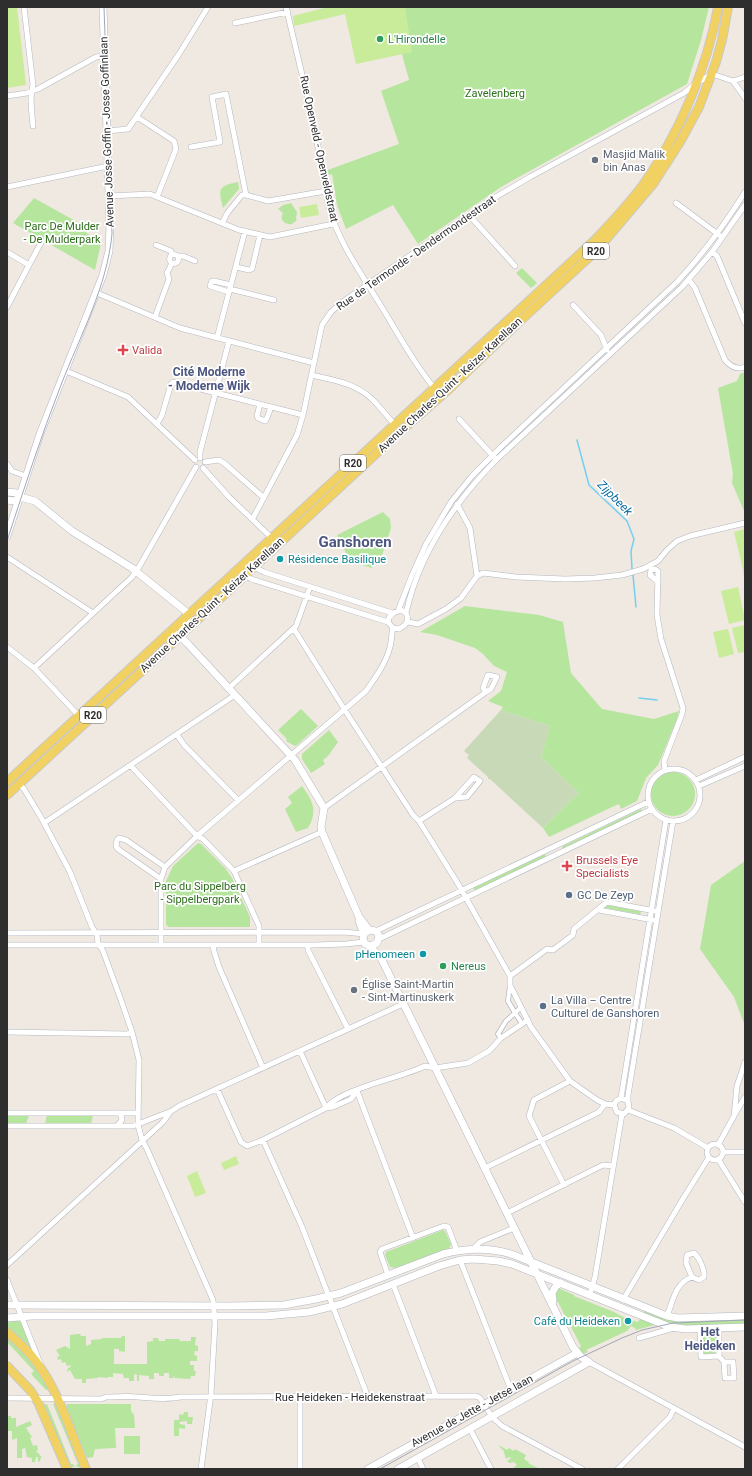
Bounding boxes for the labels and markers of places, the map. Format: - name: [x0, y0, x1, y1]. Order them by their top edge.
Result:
- place label: L'Hirondelle: [388, 33, 446, 46]
- marker: L'Hirondelle: [375, 34, 385, 44]
- place label: Masjid Malik bin Anas: [603, 148, 665, 174]
- marker: Masjid Malik bin Anas: [590, 155, 600, 165]
- marker: Valida: [117, 344, 129, 356]
- place label: Valida: [132, 344, 162, 357]
- place label: Résidence Basilique: [288, 553, 386, 566]
- marker: Résidence Basilique: [275, 554, 285, 564]
- place label: Brussels Eye Specialists: [576, 854, 638, 880]
- marker: Brussels Eye Specialists: [561, 860, 573, 872]
- place label: GC De Zeyp: [577, 889, 634, 902]
- marker: GC De Zeyp: [564, 890, 574, 900]
- place label: pHenomeen: [355, 948, 415, 961]
- marker: pHenomeen: [418, 949, 428, 959]
- place label: Nereus: [451, 960, 486, 973]
- marker: Nereus: [438, 961, 448, 971]
- place label: Église Saint-Martin - Sint-Martinuskerk: [362, 978, 454, 1004]
- marker: Église Saint-Martin - Sint-Martinuskerk: [349, 985, 359, 995]
- place label: La Villa – Centre Culturel de Ganshoren: [551, 994, 659, 1020]
- marker: La Villa – Centre Culturel de Ganshoren: [538, 1001, 548, 1011]
- place label: Café du Heideken: [534, 1315, 620, 1328]
- marker: Café du Heideken: [623, 1316, 633, 1326]

